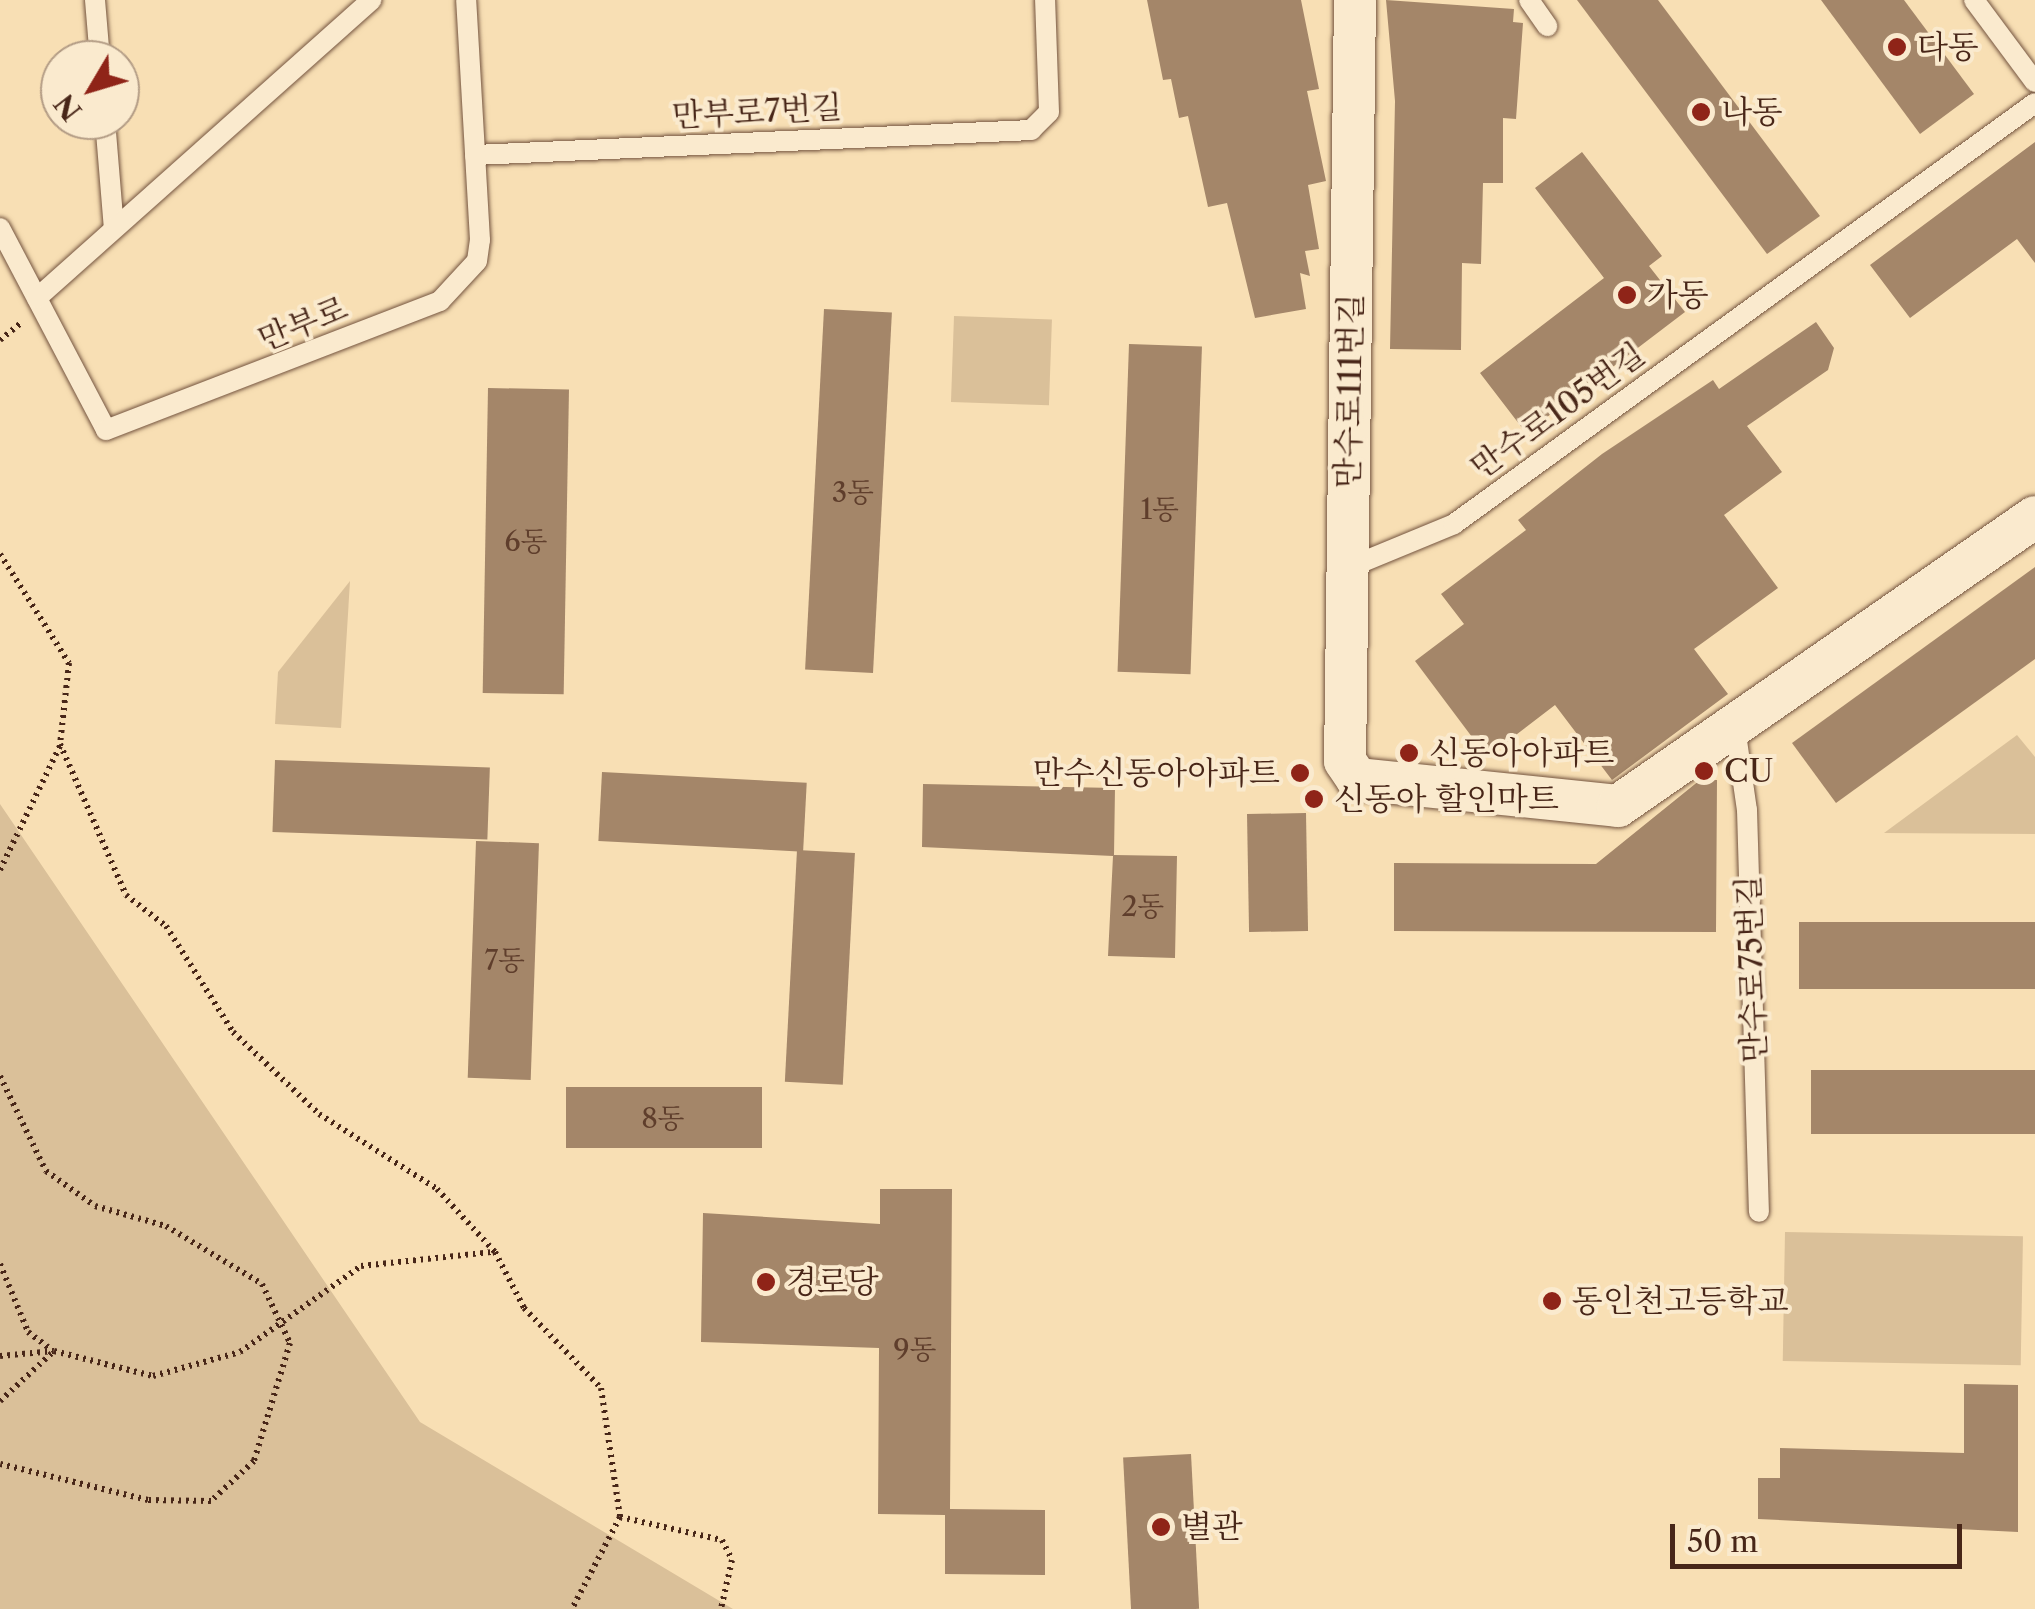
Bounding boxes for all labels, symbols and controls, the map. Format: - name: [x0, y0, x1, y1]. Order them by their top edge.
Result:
- place label: 다동: [1917, 28, 1979, 66]
- marker: 다동: [1886, 36, 1908, 58]
- north arrow: [40, 40, 140, 140]
- text: N: [47, 87, 89, 127]
- street label: 만부로7번길: [671, 88, 843, 136]
- place label: 나동: [1721, 93, 1783, 131]
- marker: 나동: [1690, 101, 1712, 123]
- place label: 가동: [1647, 276, 1709, 314]
- marker: 가동: [1616, 284, 1638, 306]
- street label: 만부로: [253, 289, 353, 359]
- street label: 만수로111번길: [1329, 293, 1371, 489]
- street label: 만수로105번길: [1464, 335, 1652, 487]
- house number: 3동: [832, 475, 874, 509]
- house number: 1동: [1141, 492, 1179, 526]
- house number: 6동: [504, 524, 548, 558]
- place label: 신동아아파트: [1429, 734, 1614, 772]
- marker: 신동아아파트: [1398, 742, 1420, 764]
- place label: CU: [1724, 752, 1773, 790]
- place label: 만수신동아아파트: [1033, 754, 1280, 792]
- marker: CU: [1693, 760, 1715, 782]
- marker: 만수신동아아파트: [1289, 762, 1311, 784]
- place label: 신동아 할인마트: [1334, 780, 1559, 818]
- marker: 신동아 할인마트: [1303, 788, 1325, 810]
- street label: 만수로75번길: [1730, 875, 1774, 1063]
- house number: 2동: [1121, 889, 1165, 923]
- house number: 7동: [485, 943, 525, 977]
- house number: 8동: [641, 1101, 685, 1135]
- place label: 경로당: [786, 1263, 879, 1301]
- marker: 경로당: [755, 1271, 777, 1293]
- place label: 동인천고등학교: [1572, 1282, 1788, 1320]
- marker: 동인천고등학교: [1541, 1290, 1563, 1312]
- house number: 9동: [893, 1332, 937, 1366]
- scale bar: [1675, 1504, 1968, 1566]
- place label: 별관: [1181, 1508, 1243, 1546]
- marker: 별관: [1150, 1516, 1172, 1538]
- text: 50 m: [1687, 1523, 1758, 1560]

